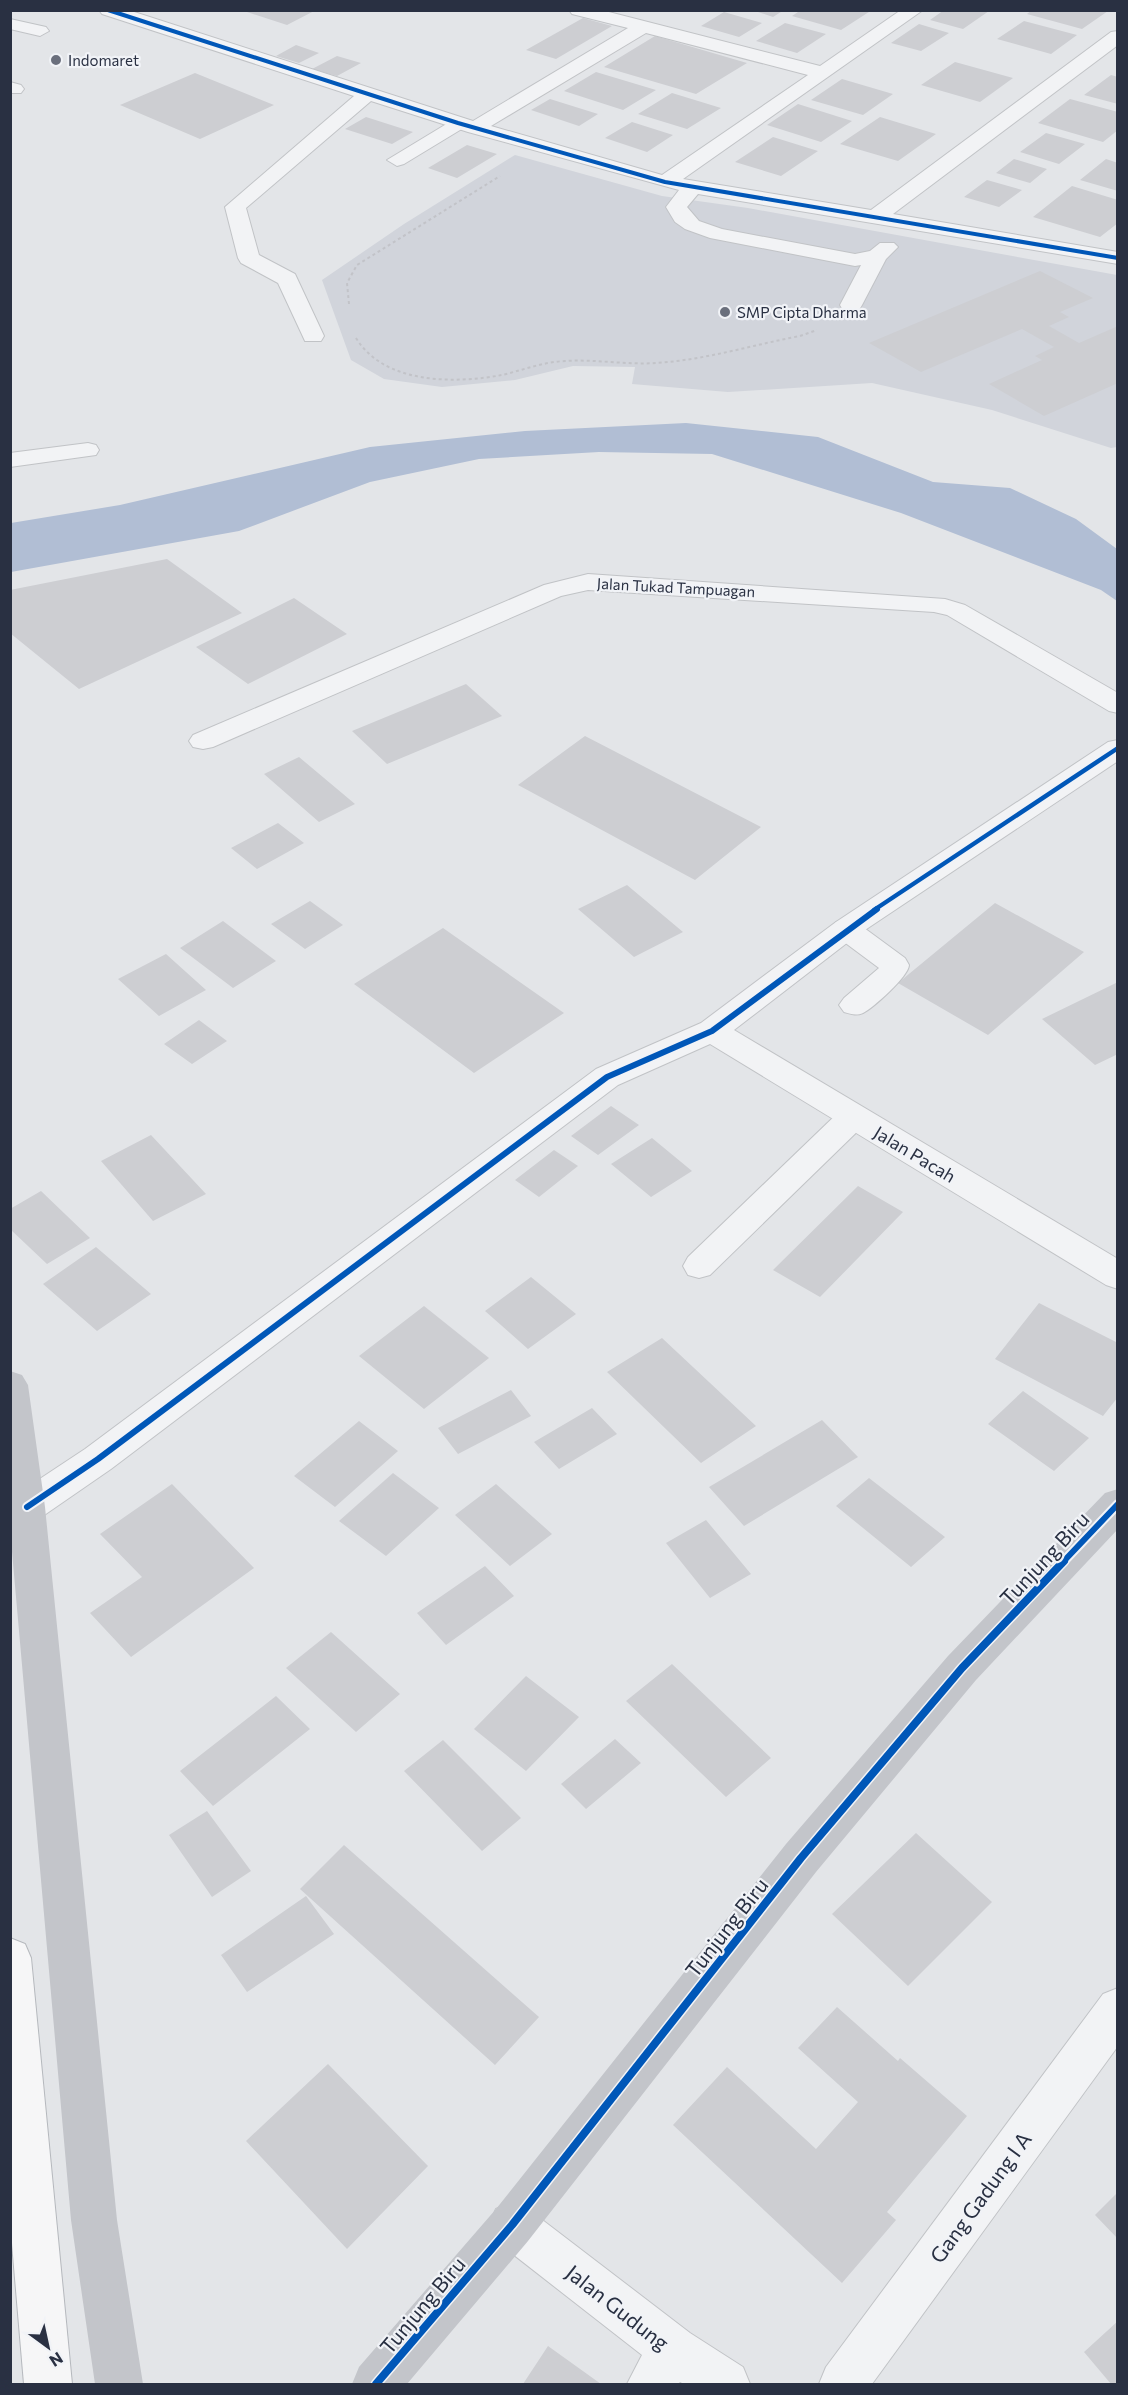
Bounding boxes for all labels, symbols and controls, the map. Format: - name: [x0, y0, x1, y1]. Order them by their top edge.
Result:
- place label: Indomaret: [68, 51, 139, 69]
- marker: Indomaret: [49, 53, 63, 67]
- place label: SMP Cipta Dharma: [737, 303, 867, 321]
- marker: SMP Cipta Dharma: [718, 305, 732, 319]
- street label: Jalan Tukad Tampuagan: [596, 574, 756, 600]
- street label: Jalan Pacah: [870, 1121, 960, 1187]
- street label: Tunjung Biru: [994, 1506, 1094, 1610]
- street label: Tunjung Biru: [679, 1872, 773, 1982]
- street label: Gang Gadung I A: [924, 2127, 1036, 2267]
- street label: Tunjung Biru: [374, 2251, 470, 2359]
- street label: Jalan Gudung: [562, 2259, 674, 2355]
- north arrow: [18, 2317, 78, 2377]
- text: N: [46, 2349, 67, 2371]

